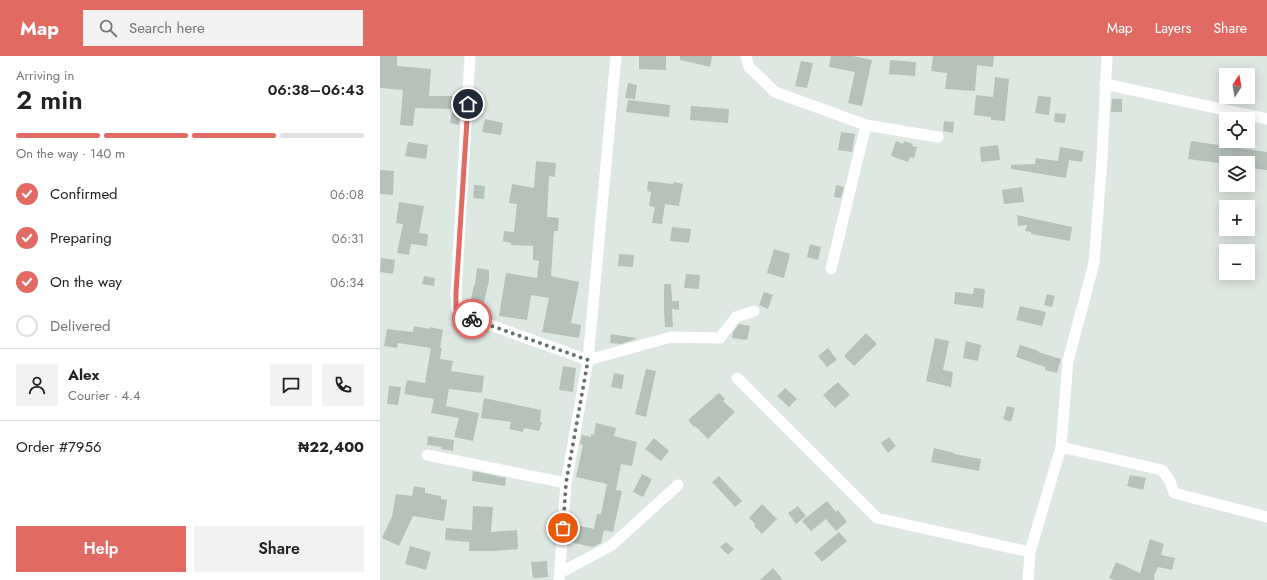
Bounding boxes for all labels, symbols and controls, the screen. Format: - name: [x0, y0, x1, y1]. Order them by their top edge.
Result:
- search box: [83, 10, 363, 46]
- text: Map: [20, 15, 59, 42]
- icon: search: [97, 17, 119, 39]
- text: Search here: [129, 17, 205, 39]
- text: Map: [1107, 18, 1133, 38]
- text: Layers: [1155, 18, 1191, 38]
- text: Share: [1213, 18, 1247, 38]
- text: Arriving in: [16, 66, 74, 85]
- north arrow: [1219, 68, 1255, 104]
- map controls: [1219, 68, 1255, 280]
- text: 06:38–06:43: [268, 79, 364, 101]
- text: 2 min: [16, 81, 83, 119]
- pin: [451, 87, 485, 121]
- icon: home: [457, 93, 479, 115]
- button: locate: [1219, 112, 1255, 148]
- text: On the way · 140 m: [16, 144, 125, 163]
- button: layers: [1219, 156, 1255, 192]
- icon: check: [16, 183, 38, 205]
- text: Confirmed: [50, 183, 118, 205]
- text: 06:08: [330, 185, 364, 204]
- button: +: [1219, 200, 1255, 236]
- icon: check: [16, 227, 38, 249]
- text: Preparing: [50, 227, 112, 249]
- text: 06:31: [332, 229, 364, 248]
- button: −: [1219, 244, 1255, 280]
- icon: check: [16, 271, 38, 293]
- text: On the way: [50, 271, 122, 293]
- text: 06:34: [330, 273, 364, 292]
- courier: [452, 299, 492, 339]
- icon: bike: [461, 308, 483, 330]
- text: Delivered: [50, 315, 111, 337]
- button: person: [16, 364, 58, 406]
- text: Alex: [68, 364, 99, 386]
- button: chat: [270, 364, 312, 406]
- button: phone: [322, 364, 364, 406]
- text: Courier · 4.4: [68, 386, 141, 405]
- text: Order #7956: [16, 436, 102, 458]
- text: ₦22,400: [298, 436, 364, 458]
- pin: [546, 511, 580, 545]
- icon: bag: [552, 517, 574, 539]
- button: Help: [16, 526, 186, 572]
- button: Share: [194, 526, 364, 572]

